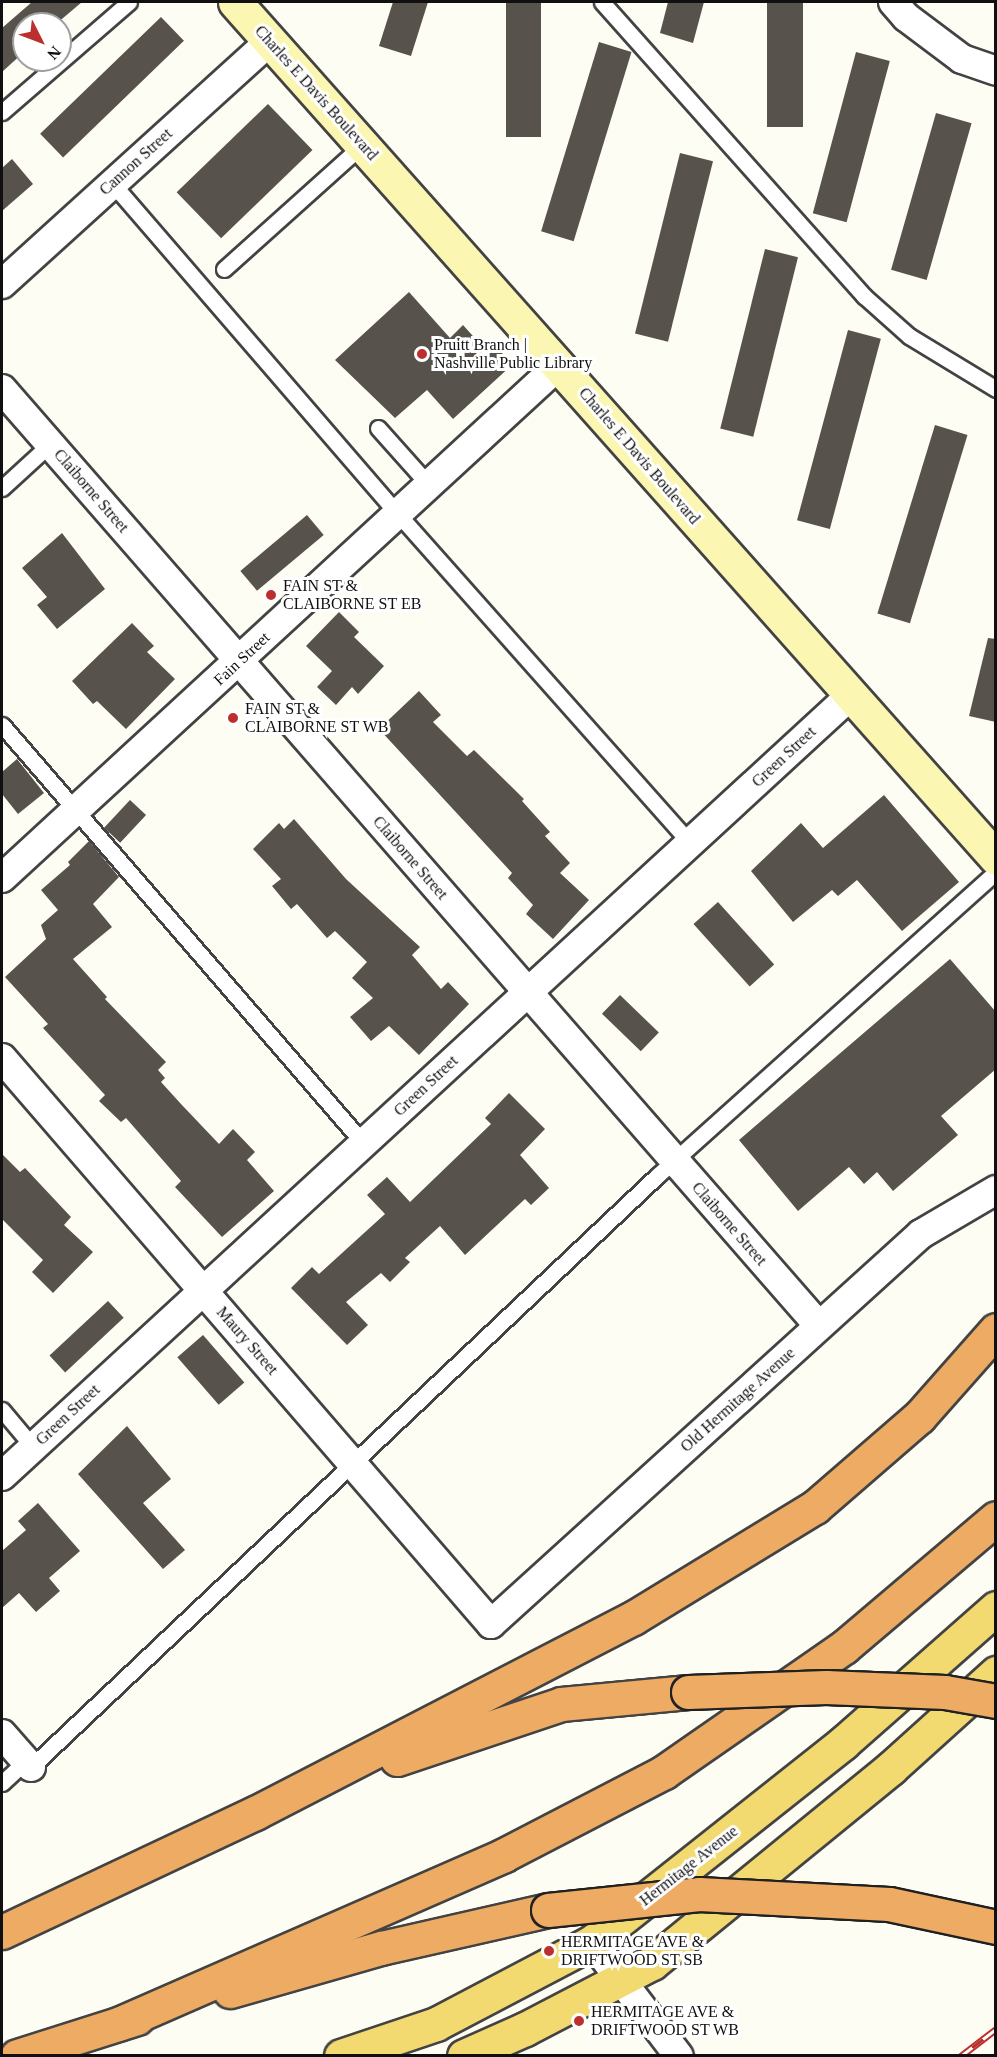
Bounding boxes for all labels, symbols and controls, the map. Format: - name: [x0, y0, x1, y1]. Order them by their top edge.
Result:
- north arrow: [12, 12, 72, 72]
- street label: Charles E Davis Boulevard: [250, 22, 382, 164]
- text: N: [44, 43, 64, 63]
- street label: Cannon Street: [96, 124, 176, 200]
- place label: Pruitt Branch | Nashville Public Library: [434, 335, 592, 373]
- marker: Pruitt Branch | Nashville Public Library: [415, 347, 429, 361]
- street label: Charles E Davis Boulevard: [574, 384, 704, 528]
- street label: Claiborne Street: [50, 445, 132, 537]
- place label: FAIN ST & CLAIBORNE ST EB: [283, 576, 422, 614]
- marker: FAIN ST & CLAIBORNE ST EB: [264, 588, 278, 602]
- street label: Fain Street: [210, 628, 274, 690]
- place label: FAIN ST & CLAIBORNE ST WB: [245, 699, 389, 737]
- marker: FAIN ST & CLAIBORNE ST WB: [226, 711, 240, 725]
- street label: Green Street: [748, 723, 820, 791]
- street label: Claiborne Street: [369, 812, 451, 904]
- street label: Green Street: [390, 1052, 462, 1120]
- street label: Claiborne Street: [688, 1178, 770, 1270]
- street label: Maury Street: [212, 1303, 282, 1379]
- street label: Old Hermitage Avenue: [677, 1343, 799, 1457]
- street label: Green Street: [32, 1381, 104, 1449]
- street label: Hermitage Avenue: [636, 1821, 742, 1911]
- place label: HERMITAGE AVE & DRIFTWOOD ST SB: [561, 1932, 705, 1970]
- marker: HERMITAGE AVE & DRIFTWOOD ST SB: [542, 1944, 556, 1958]
- place label: HERMITAGE AVE & DRIFTWOOD ST WB: [591, 2002, 739, 2040]
- marker: HERMITAGE AVE & DRIFTWOOD ST WB: [572, 2014, 586, 2028]

